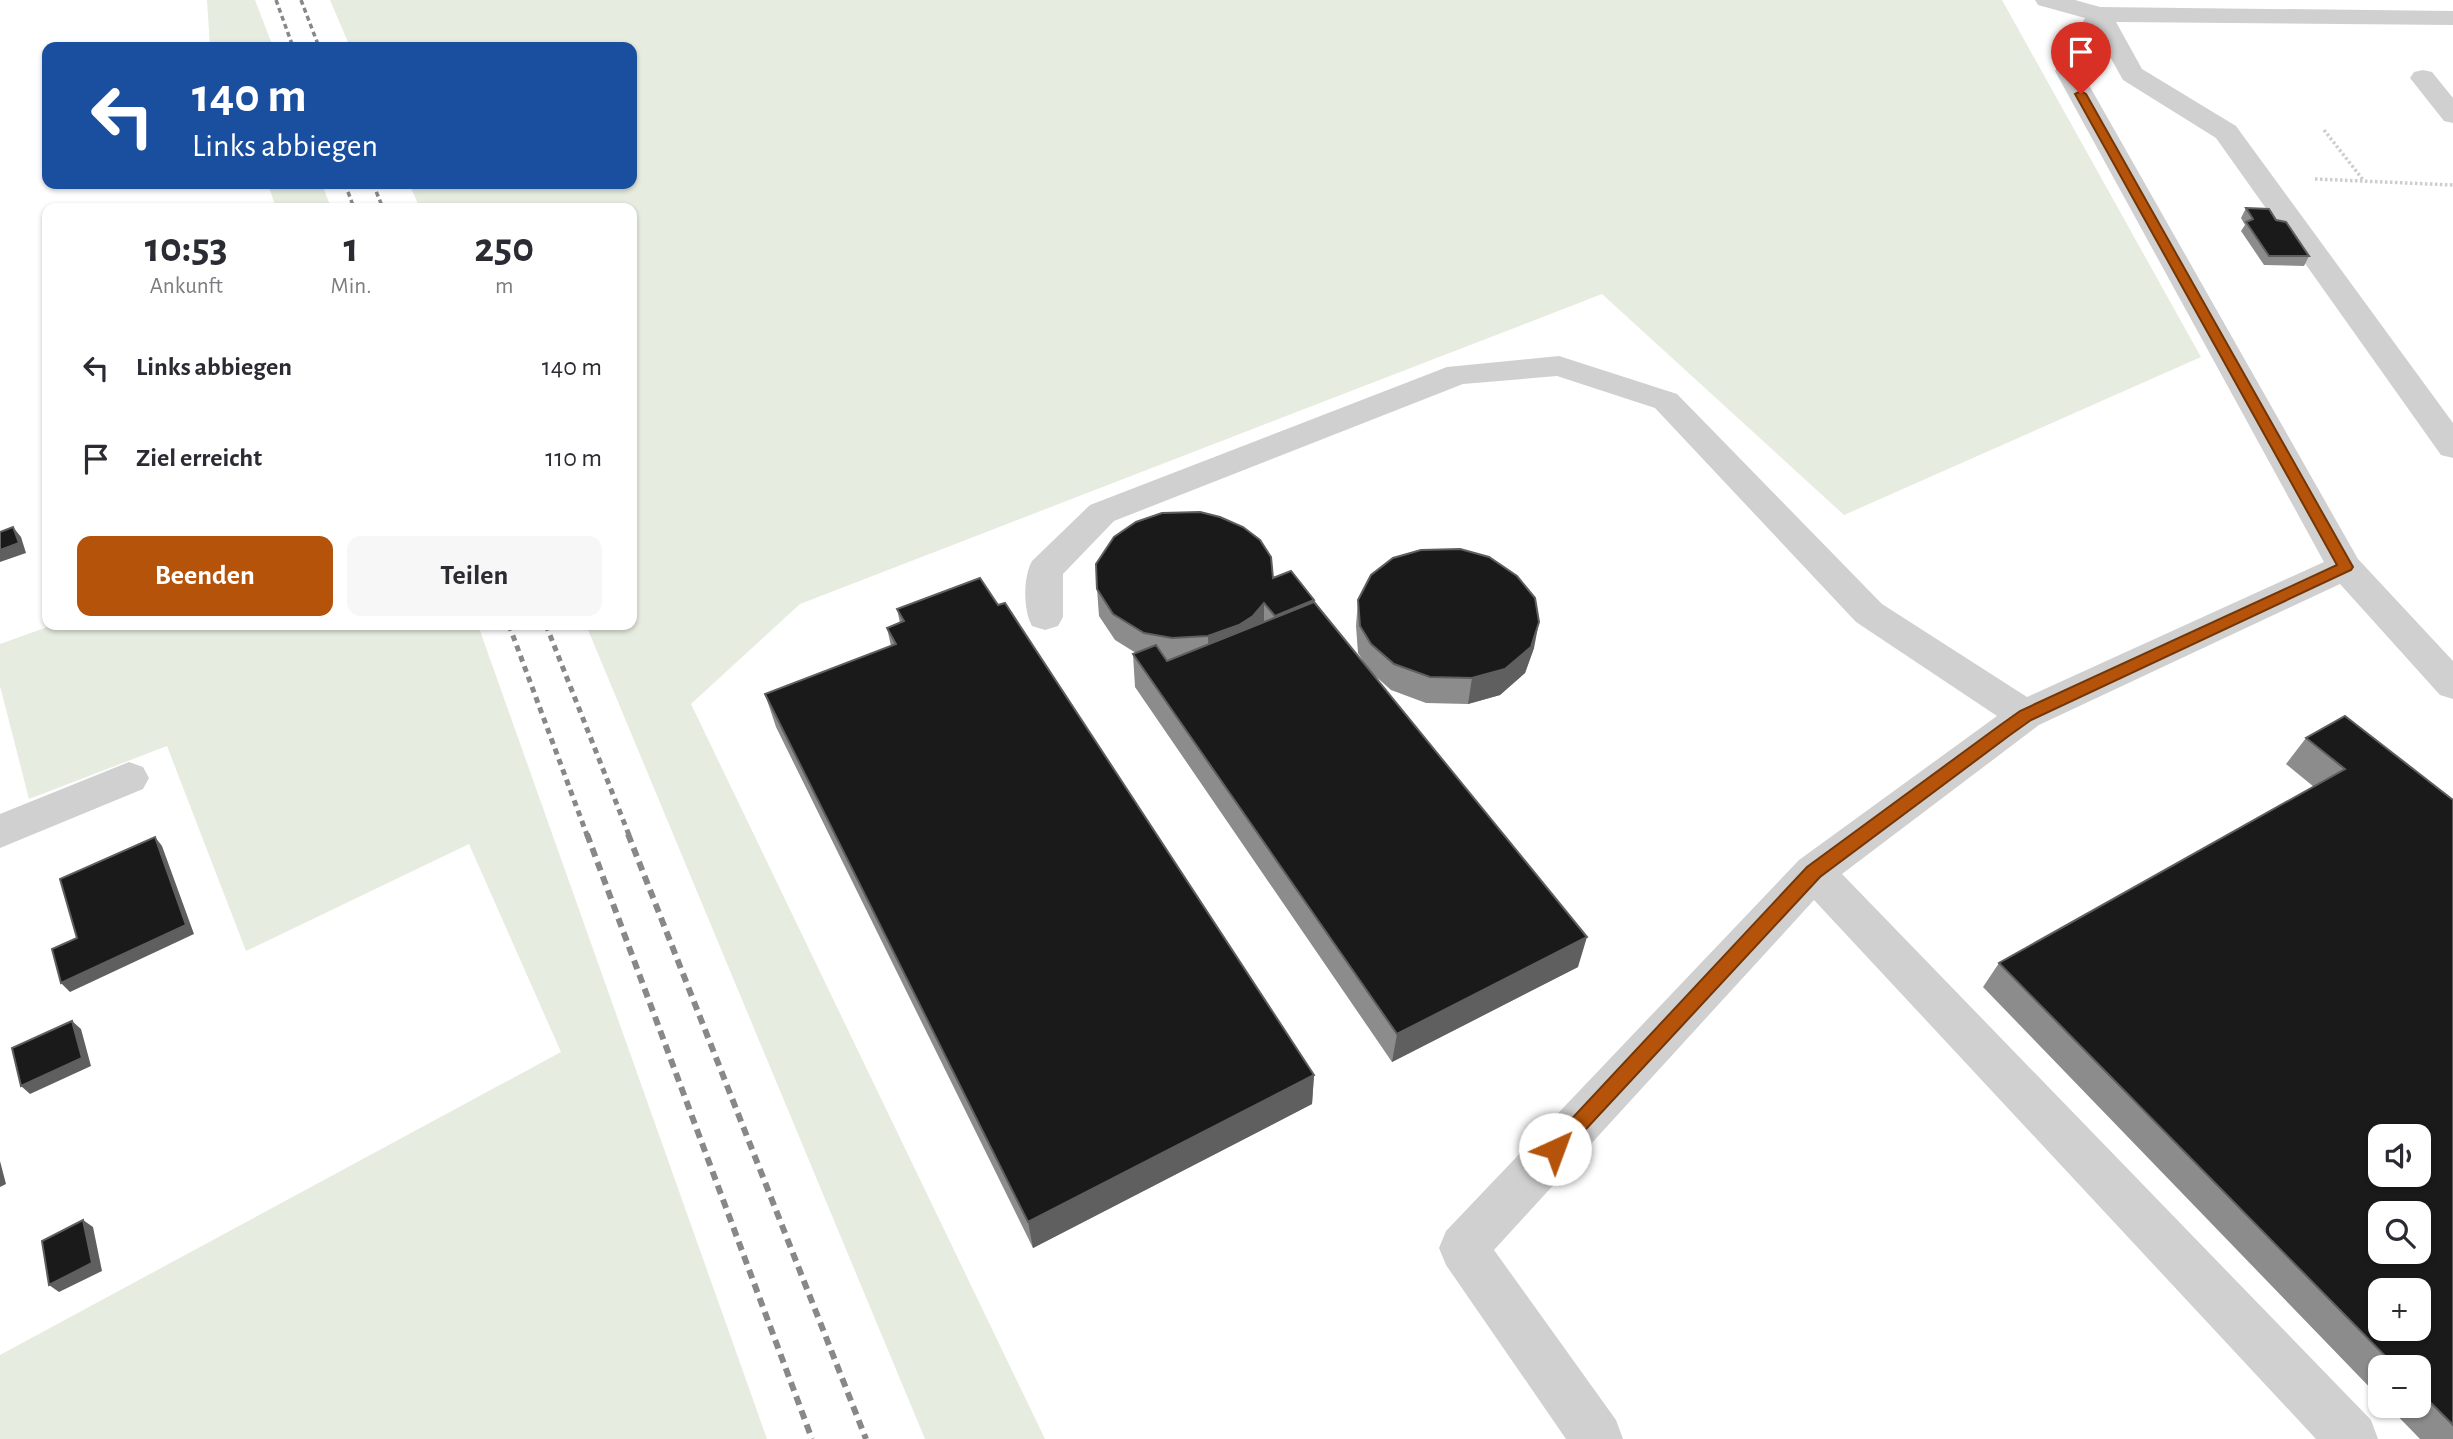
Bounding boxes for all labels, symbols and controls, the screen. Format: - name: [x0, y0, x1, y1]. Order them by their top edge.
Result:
- pin: [2051, 22, 2111, 94]
- icon: arrive: [2062, 33, 2100, 71]
- icon: left: [77, 70, 168, 161]
- text: 140 m: [192, 72, 307, 121]
- text: Links abbiegen: [192, 130, 378, 162]
- text: 10:53: [145, 227, 228, 269]
- text: 1: [343, 227, 359, 269]
- text: 250: [474, 227, 534, 269]
- text: Ankunft: [150, 275, 223, 298]
- text: Min.: [331, 275, 371, 298]
- text: m: [495, 275, 513, 298]
- icon: left: [77, 349, 115, 387]
- text: Links abbiegen: [136, 354, 292, 380]
- text: 140 m: [542, 354, 602, 380]
- icon: arrive: [77, 440, 115, 478]
- text: Ziel erreicht: [136, 445, 262, 471]
- text: 110 m: [545, 445, 602, 471]
- button: Beenden: [77, 536, 333, 616]
- button: Teilen: [347, 536, 602, 616]
- position arrow: [1518, 1112, 1592, 1186]
- map controls: [2368, 1124, 2431, 1418]
- button: sound: [2368, 1124, 2431, 1187]
- button: search: [2368, 1201, 2431, 1264]
- button: +: [2368, 1278, 2431, 1341]
- button: −: [2368, 1355, 2431, 1418]

